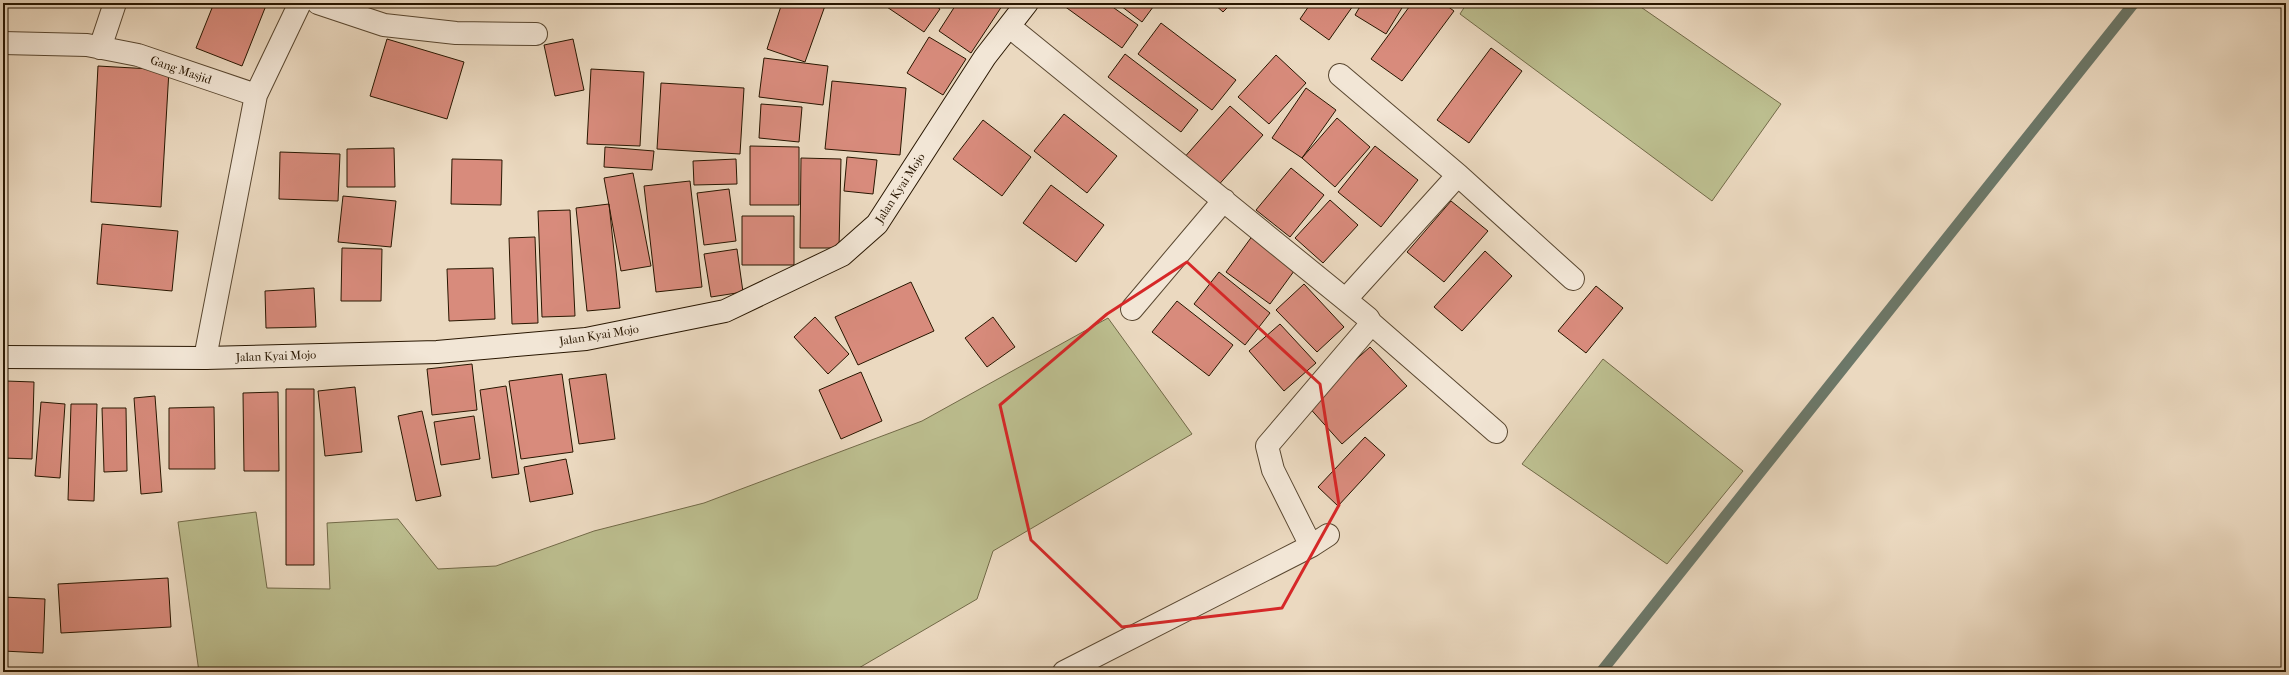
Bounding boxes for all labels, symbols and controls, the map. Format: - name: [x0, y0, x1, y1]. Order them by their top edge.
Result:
- street label: Gang Masjid: [148, 53, 214, 87]
- street label: Jalan Kyai Mojo: [872, 150, 928, 226]
- street label: Jalan Kyai Mojo: [557, 322, 640, 348]
- street label: Jalan Kyai Mojo: [235, 348, 316, 364]

